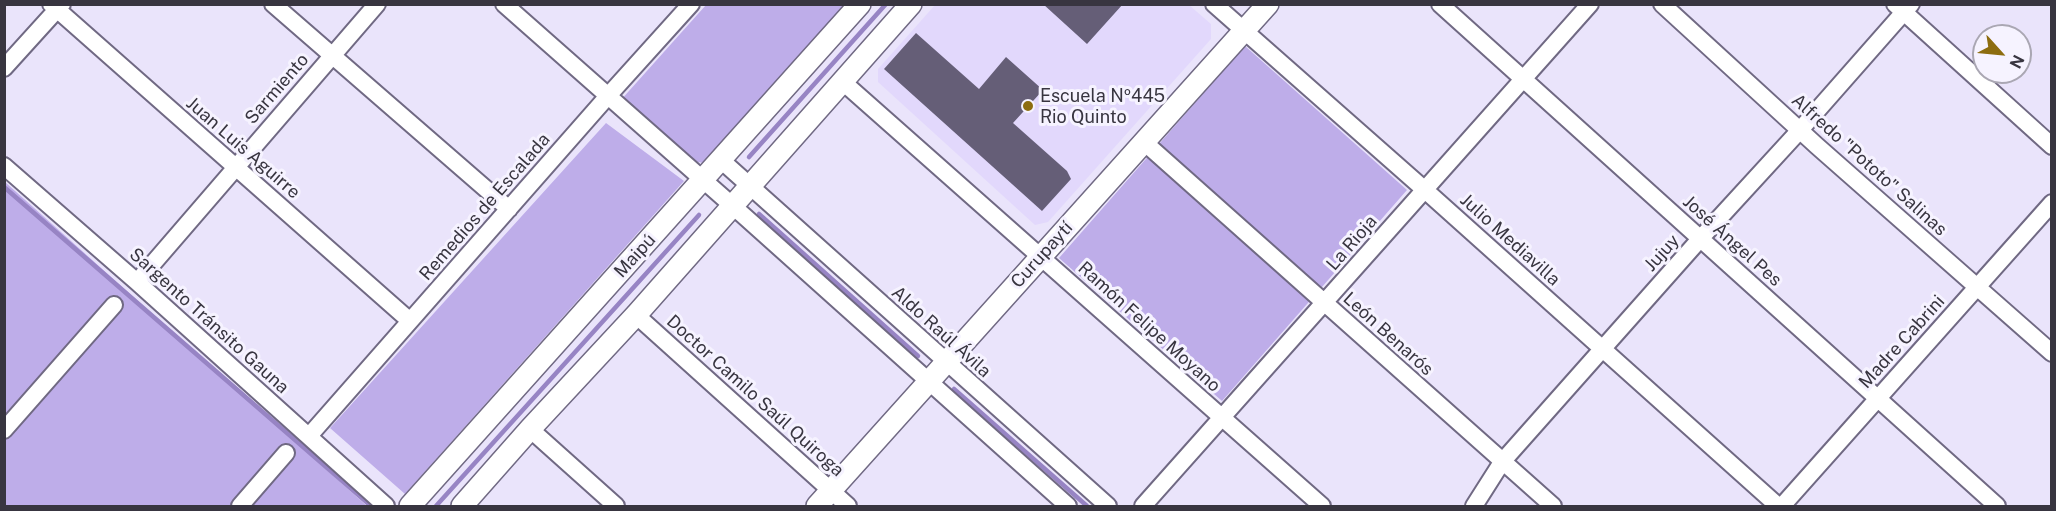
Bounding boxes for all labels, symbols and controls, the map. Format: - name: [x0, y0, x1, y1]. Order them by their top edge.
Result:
- north arrow: [1972, 24, 2032, 84]
- street label: Sarmiento: [241, 49, 313, 129]
- text: N: [2005, 52, 2028, 71]
- place label: Escuela Nº445 Rio Quinto: [1040, 85, 1165, 128]
- street label: Alfredo "Pototo" Salinas: [1787, 90, 1951, 240]
- street label: Juan Luis Aguirre: [182, 93, 304, 203]
- marker: Escuela Nº445 Rio Quinto: [1021, 99, 1035, 113]
- street label: Remedios de Escalada: [415, 129, 555, 285]
- street label: Julio Mediavilla: [1456, 189, 1564, 291]
- street label: José Ángel Pes: [1678, 191, 1786, 291]
- street label: La Rioja: [1322, 211, 1382, 275]
- street label: Curupaytí: [1007, 217, 1077, 293]
- street label: Maipú: [610, 230, 660, 282]
- street label: Jujuy: [1640, 230, 1684, 276]
- street label: Sargento Tránsito Gauna: [125, 244, 293, 398]
- street label: Ramón Felipe Moyano: [1073, 257, 1225, 397]
- street label: Aldo Raúl Ávila: [887, 282, 995, 382]
- street label: León Benarós: [1338, 288, 1438, 380]
- street label: Madre Cabrini: [1855, 291, 1949, 393]
- street label: Doctor Camilo Saúl Quiroga: [662, 311, 848, 481]

